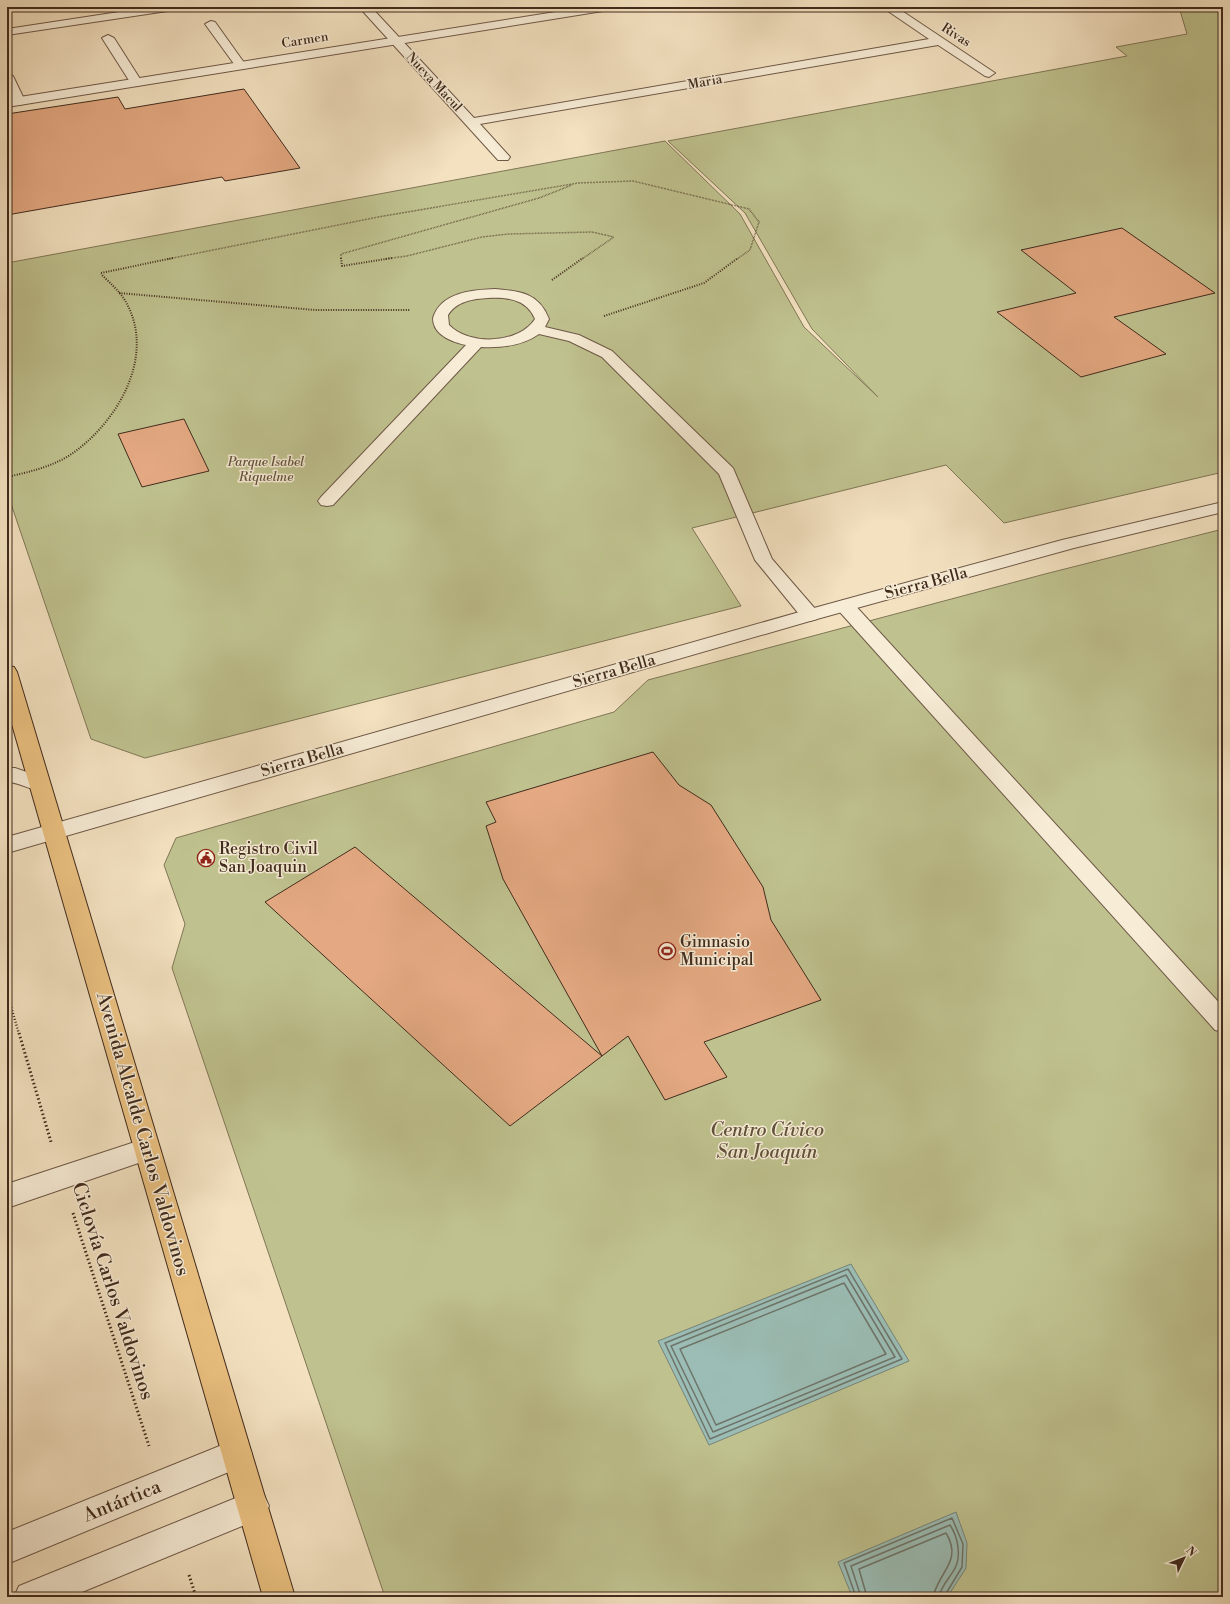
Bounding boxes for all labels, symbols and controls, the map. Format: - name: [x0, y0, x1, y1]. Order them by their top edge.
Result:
- street label: Rivas: [938, 20, 974, 51]
- street label: Carmen: [280, 28, 330, 52]
- street label: Nueva Macul: [403, 49, 466, 115]
- street label: Maria: [686, 71, 724, 93]
- park label: Parque Isabel Riquelme: [227, 454, 305, 485]
- street label: Sierra Bella: [882, 562, 970, 604]
- street label: Sierra Bella: [570, 649, 658, 692]
- street label: Sierra Bella: [258, 738, 346, 781]
- place label: Registro Civil San Joaquin: [219, 839, 318, 877]
- public building icon: Registro Civil San Joaquin: [196, 848, 216, 868]
- place label: Gimnasio Municipal: [680, 932, 754, 970]
- sports icon: Gimnasio Municipal: [657, 941, 677, 961]
- street label: Avenida Alcalde Carlos Valdovinos: [91, 988, 195, 1279]
- park label: Centro Cívico San Joaquín: [710, 1118, 824, 1164]
- street label: Ciclovía Carlos Valdovinos: [66, 1179, 160, 1403]
- street label: Antártica: [79, 1474, 165, 1528]
- north arrow: [1164, 1538, 1204, 1578]
- text: N: [1182, 1544, 1199, 1560]

